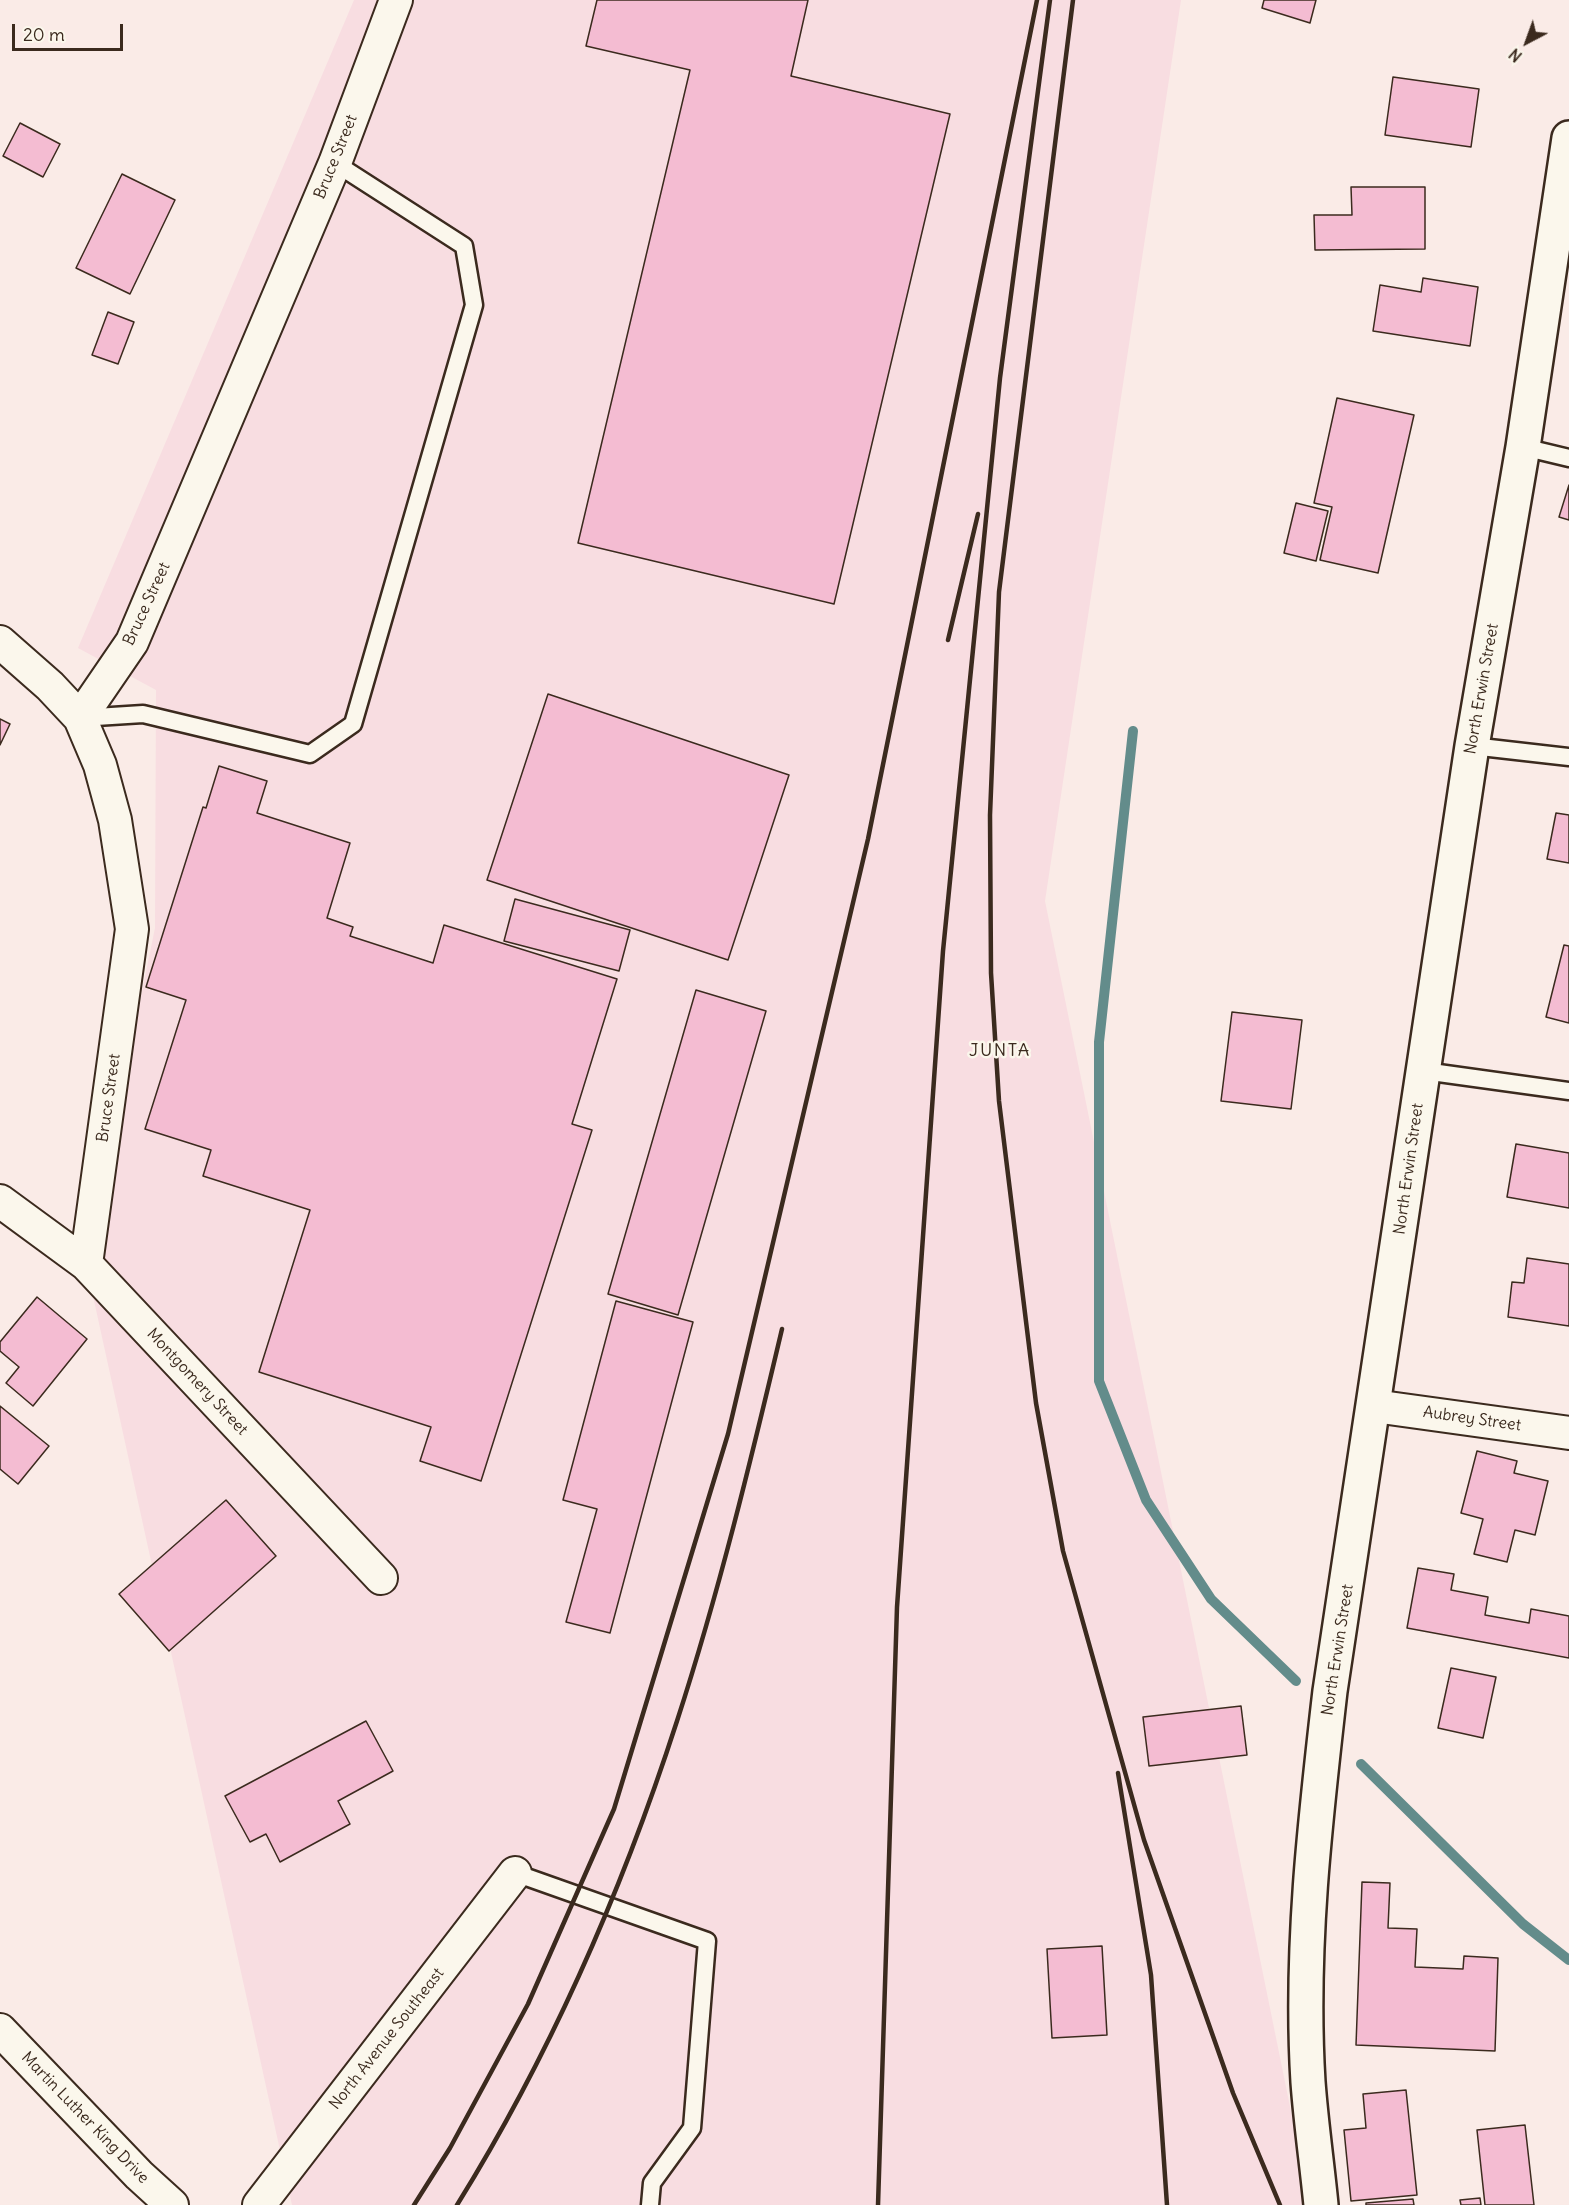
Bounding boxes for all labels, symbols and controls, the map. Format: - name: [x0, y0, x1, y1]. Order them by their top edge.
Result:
- scale bar: [15, 12, 126, 50]
- north arrow: [1497, 12, 1557, 72]
- text: 20 m: [23, 23, 65, 46]
- text: N: [1504, 44, 1526, 67]
- street label: Bruce Street: [310, 112, 362, 202]
- street label: Bruce Street: [119, 559, 175, 649]
- street label: North Erwin Street: [1461, 622, 1503, 756]
- district label: JUNTA: [969, 1040, 1031, 1062]
- street label: Bruce Street: [93, 1052, 125, 1144]
- street label: North Erwin Street: [1390, 1102, 1428, 1236]
- street label: Montgomery Street: [143, 1325, 251, 1439]
- street label: Aubrey Street: [1422, 1403, 1522, 1435]
- street label: North Erwin Street: [1318, 1583, 1358, 1717]
- street label: North Avenue Southeast: [326, 1964, 448, 2114]
- street label: Martin Luther King Drive: [17, 2048, 153, 2188]

